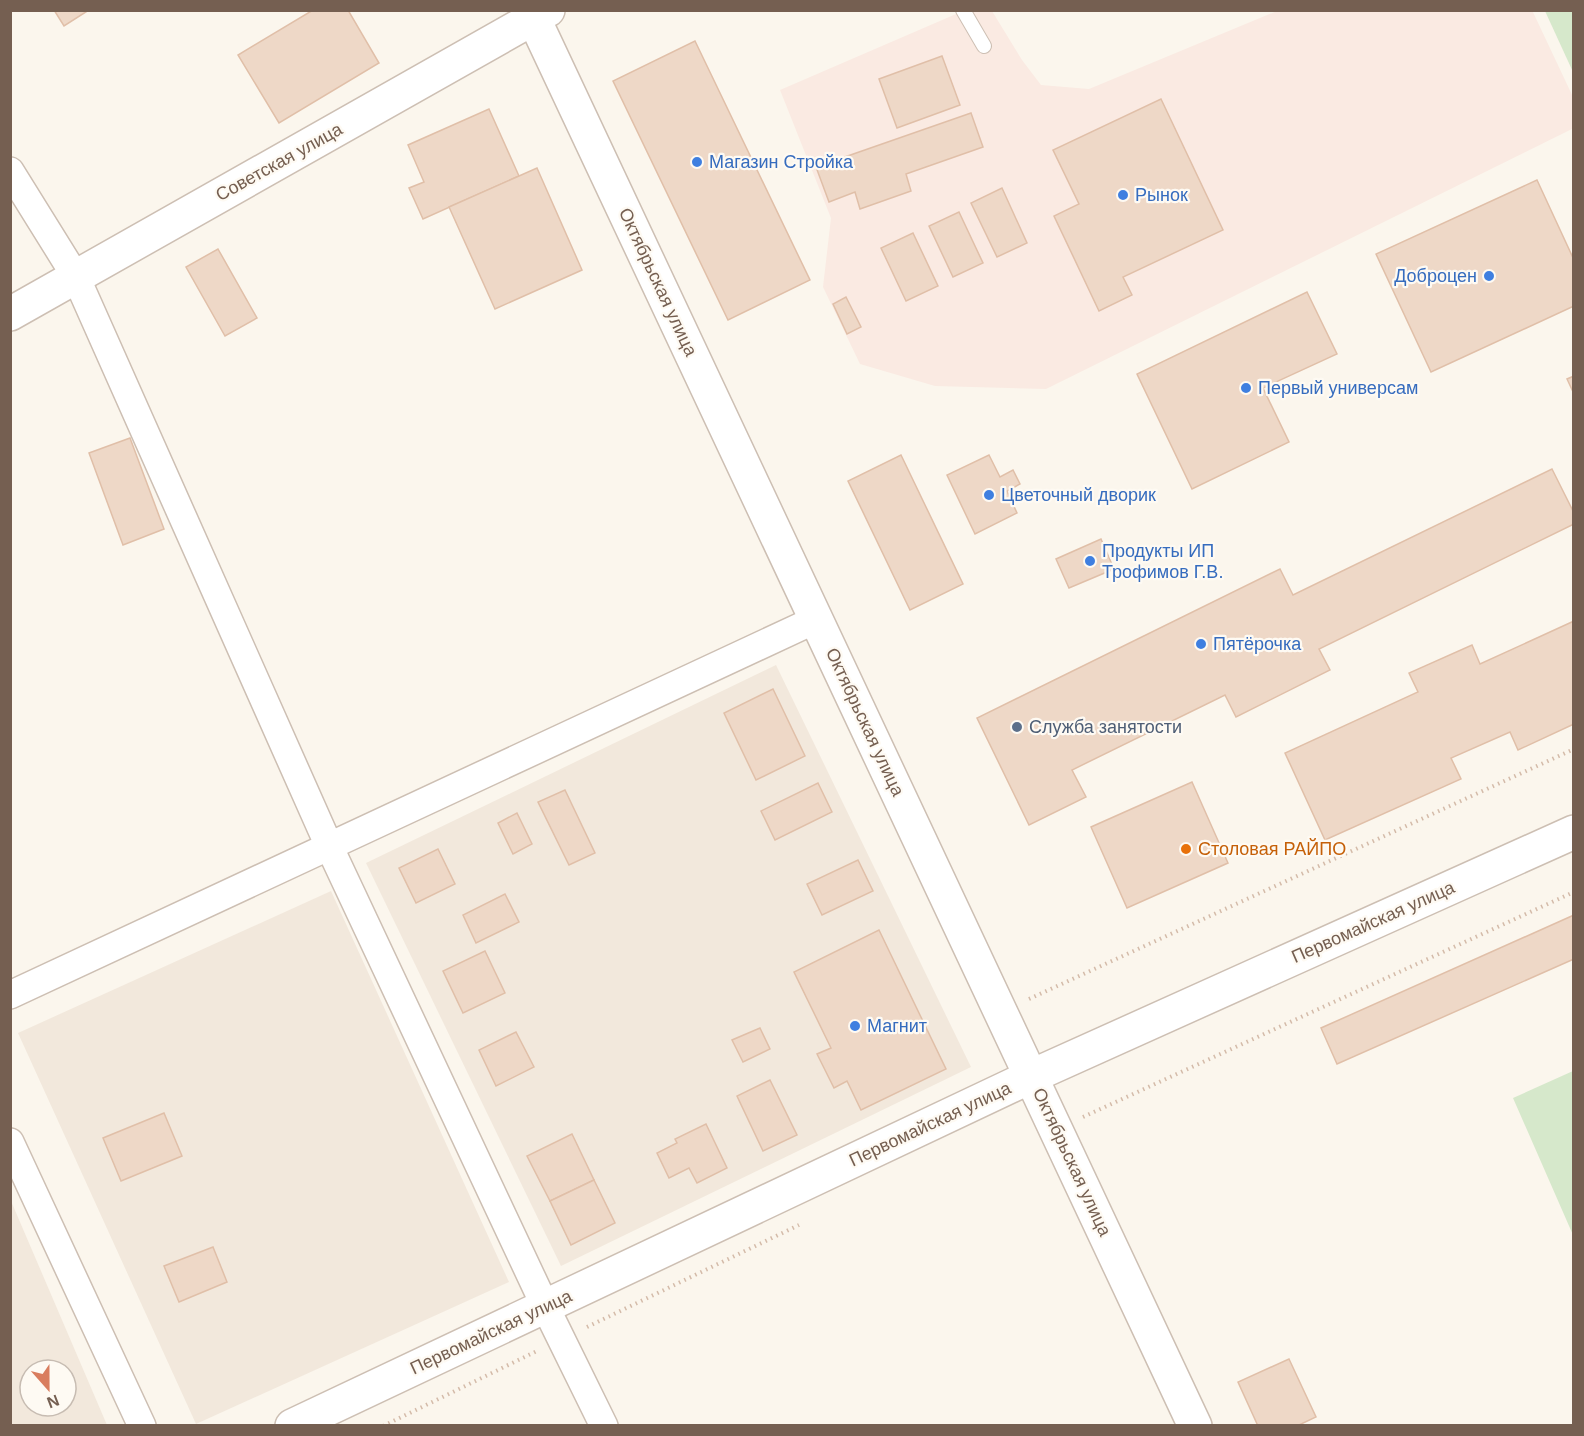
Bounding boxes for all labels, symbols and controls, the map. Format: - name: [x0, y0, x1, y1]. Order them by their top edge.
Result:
- street label: Советская улица: [212, 119, 347, 205]
- place label: Магазин Стройка: [709, 152, 854, 172]
- marker: Магазин Стройка: [690, 155, 704, 169]
- place label: Рынок: [1135, 185, 1188, 205]
- marker: Рынок: [1116, 188, 1130, 202]
- street label: Октябрьская улица: [615, 205, 702, 360]
- place label: Доброцен: [1394, 266, 1477, 286]
- marker: Доброцен: [1482, 269, 1496, 283]
- place label: Первый универсам: [1258, 378, 1418, 398]
- marker: Первый универсам: [1239, 381, 1253, 395]
- place label: Цветочный дворик: [1001, 485, 1156, 505]
- marker: Цветочный дворик: [982, 488, 996, 502]
- place label: Продукты ИП Трофимов Г.В.: [1102, 541, 1223, 582]
- marker: Продукты ИП Трофимов Г.В.: [1083, 554, 1097, 568]
- place label: Пятёрочка: [1213, 634, 1302, 654]
- marker: Пятёрочка: [1194, 637, 1208, 651]
- street label: Октябрьская улица: [822, 645, 909, 800]
- place label: Служба занятости: [1029, 717, 1182, 737]
- marker: Служба занятости: [1010, 720, 1024, 734]
- place label: Столовая РАЙПО: [1198, 838, 1346, 859]
- marker: Столовая РАЙПО: [1179, 842, 1193, 856]
- street label: Первомайская улица: [1288, 877, 1458, 967]
- place label: Магнит: [867, 1016, 927, 1036]
- marker: Магнит: [848, 1019, 862, 1033]
- street label: Первомайская улица: [846, 1077, 1015, 1170]
- street label: Октябрьская улица: [1029, 1085, 1116, 1240]
- street label: Первомайская улица: [407, 1285, 576, 1378]
- north arrow: [18, 1358, 78, 1418]
- text: N: [45, 1392, 62, 1412]

